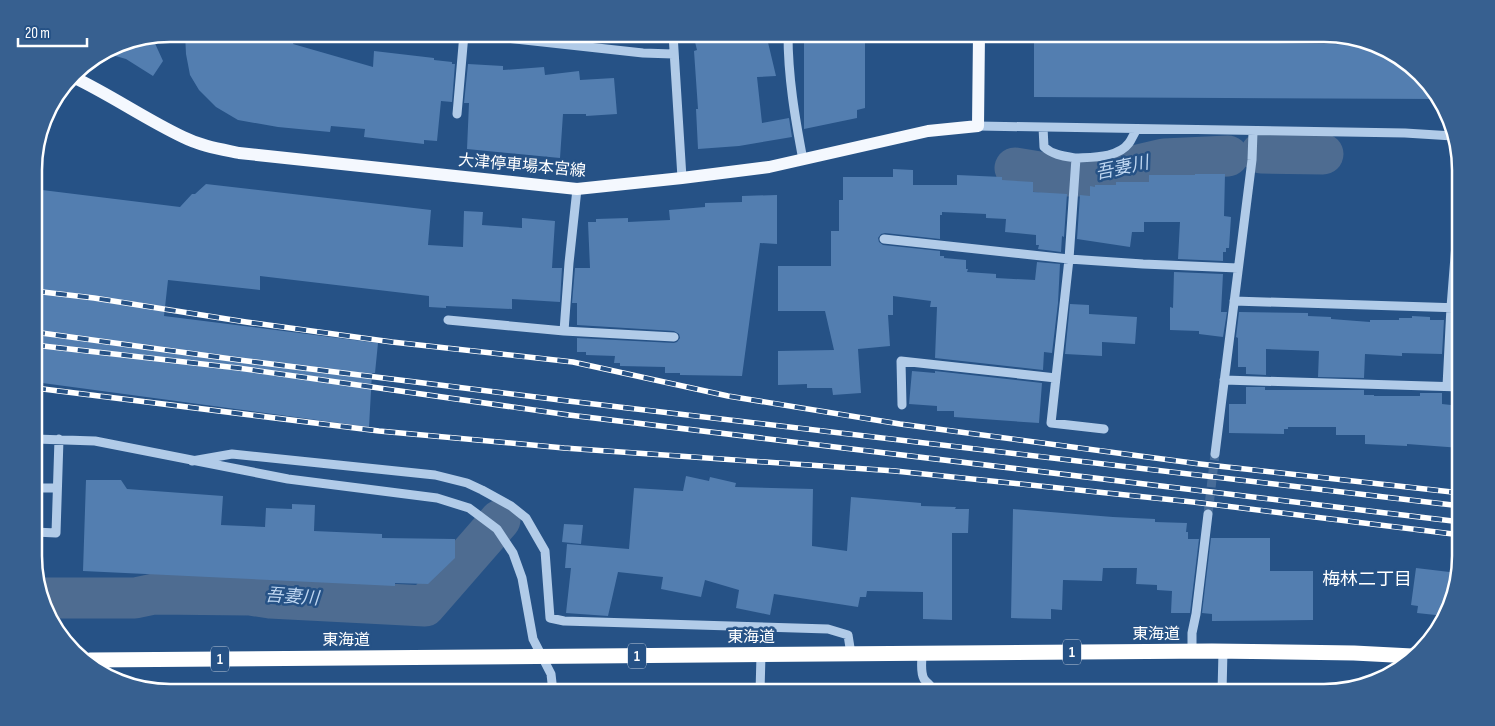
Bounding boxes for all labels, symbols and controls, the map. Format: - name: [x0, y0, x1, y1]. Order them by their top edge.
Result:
- scale bar: [18, 15, 86, 47]
- text: 20 m: [25, 24, 50, 43]
- street label: 大津停車場本宮線: [457, 151, 587, 181]
- water label: 吾妻川: [1093, 152, 1153, 184]
- district label: 梅林二丁目: [1322, 569, 1412, 590]
- water label: 吾妻川: [264, 585, 322, 609]
- street label: 東海道: [1132, 625, 1180, 644]
- street label: 東海道: [727, 628, 775, 647]
- street label: 東海道: [322, 631, 370, 650]
- road number: 1: [1063, 640, 1081, 664]
- road number: 1: [628, 644, 646, 668]
- road number: 1: [211, 646, 229, 672]

